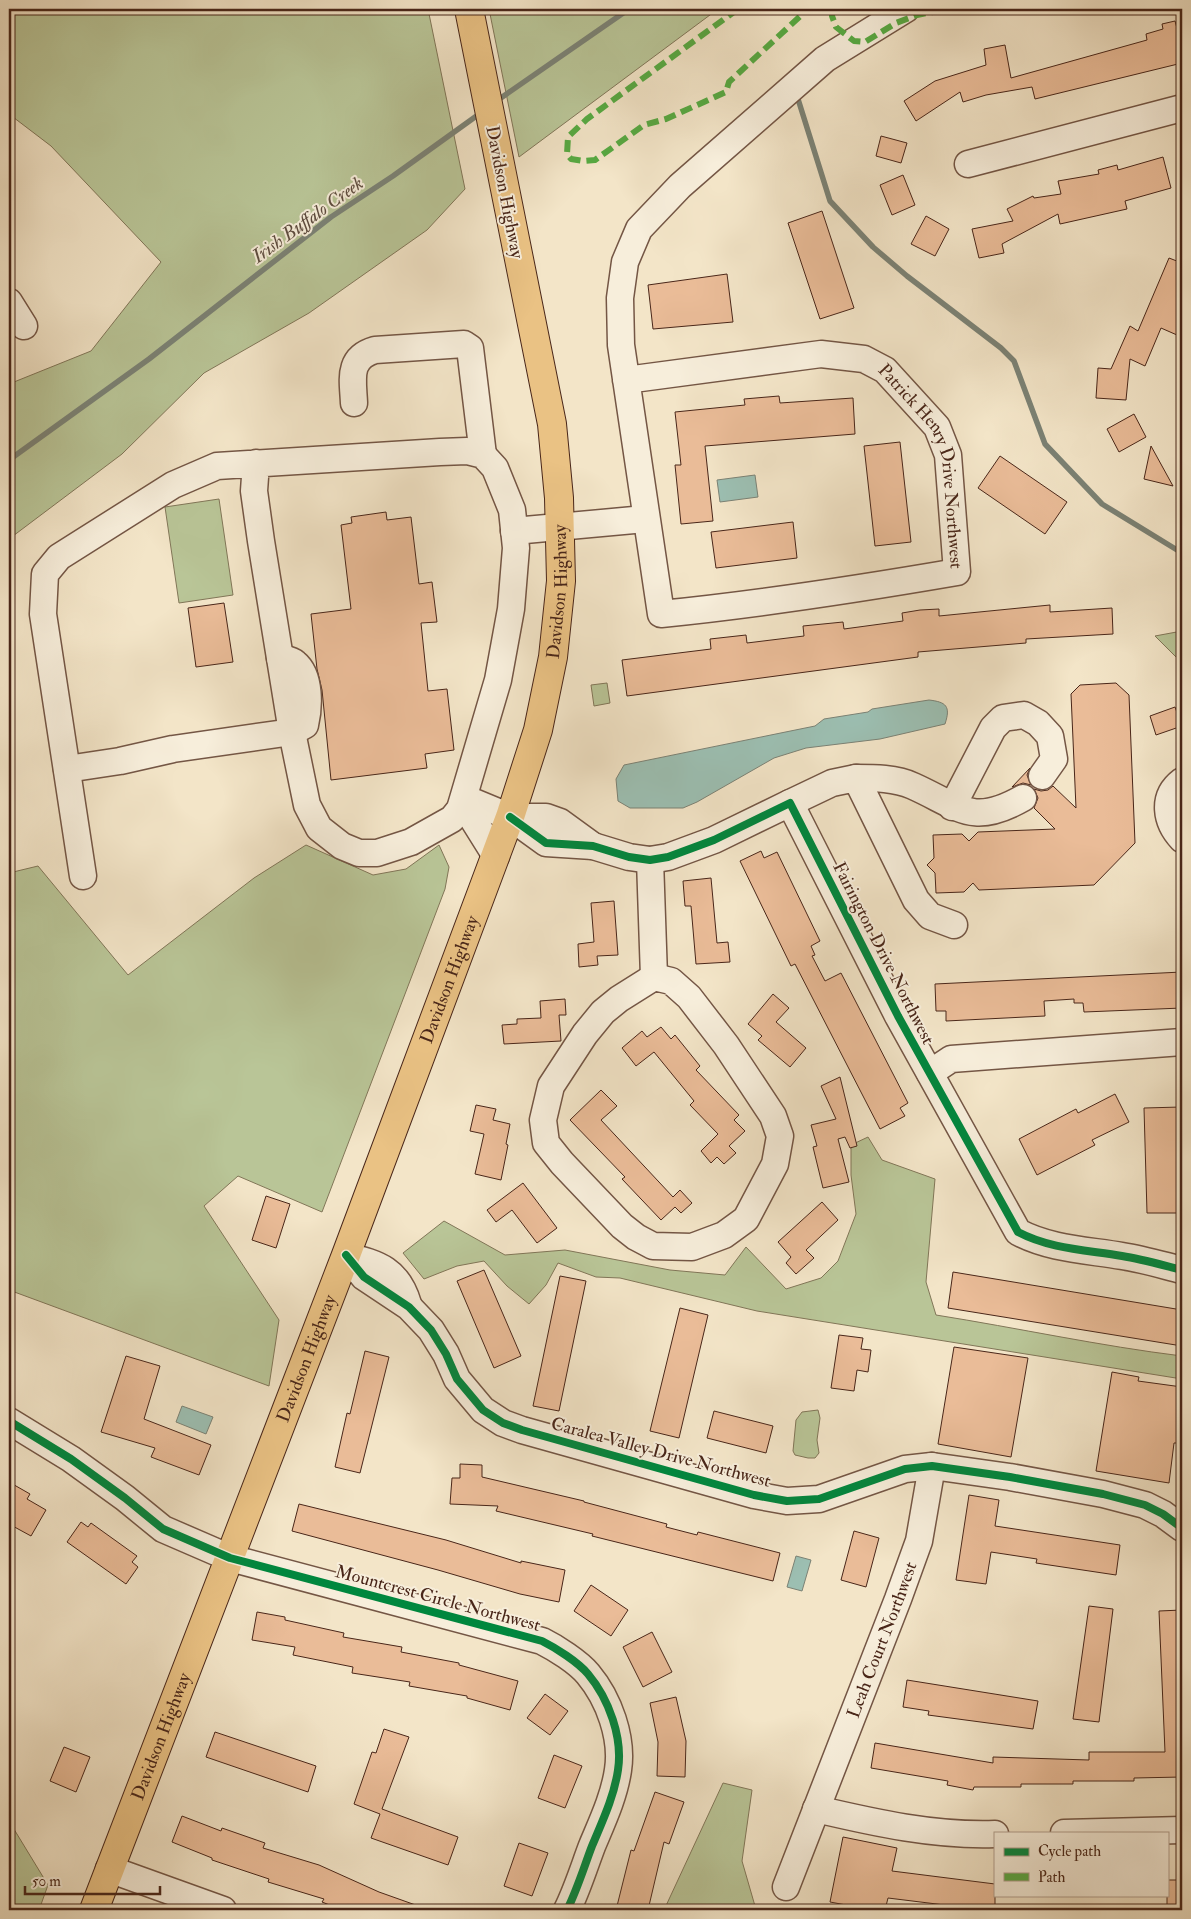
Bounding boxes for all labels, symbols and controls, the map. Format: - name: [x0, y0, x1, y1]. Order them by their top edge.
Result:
- street label: Davidson Highway: [480, 124, 529, 262]
- water label: Irish Buffalo Creek: [246, 171, 368, 269]
- street label: Patrick Henry Drive Northwest: [873, 359, 968, 570]
- street label: Davidson Highway: [542, 523, 573, 660]
- street label: Fairington Drive Northwest: [828, 858, 940, 1048]
- street label: Davidson Highway: [415, 911, 484, 1047]
- street label: Davidson Highway: [272, 1291, 342, 1426]
- street label: Caralea Valley Drive Northwest: [548, 1412, 773, 1493]
- street label: Leah Court Northwest: [842, 1559, 923, 1721]
- street label: Mountcrest Circle Northwest: [333, 1560, 543, 1637]
- street label: Davidson Highway: [126, 1668, 197, 1804]
- legend: [994, 1832, 1168, 1896]
- text: Cycle path: [1038, 1842, 1101, 1862]
- scale bar: [25, 1864, 160, 1896]
- text: Path: [1038, 1868, 1065, 1887]
- text: 50 m: [32, 1872, 61, 1891]

